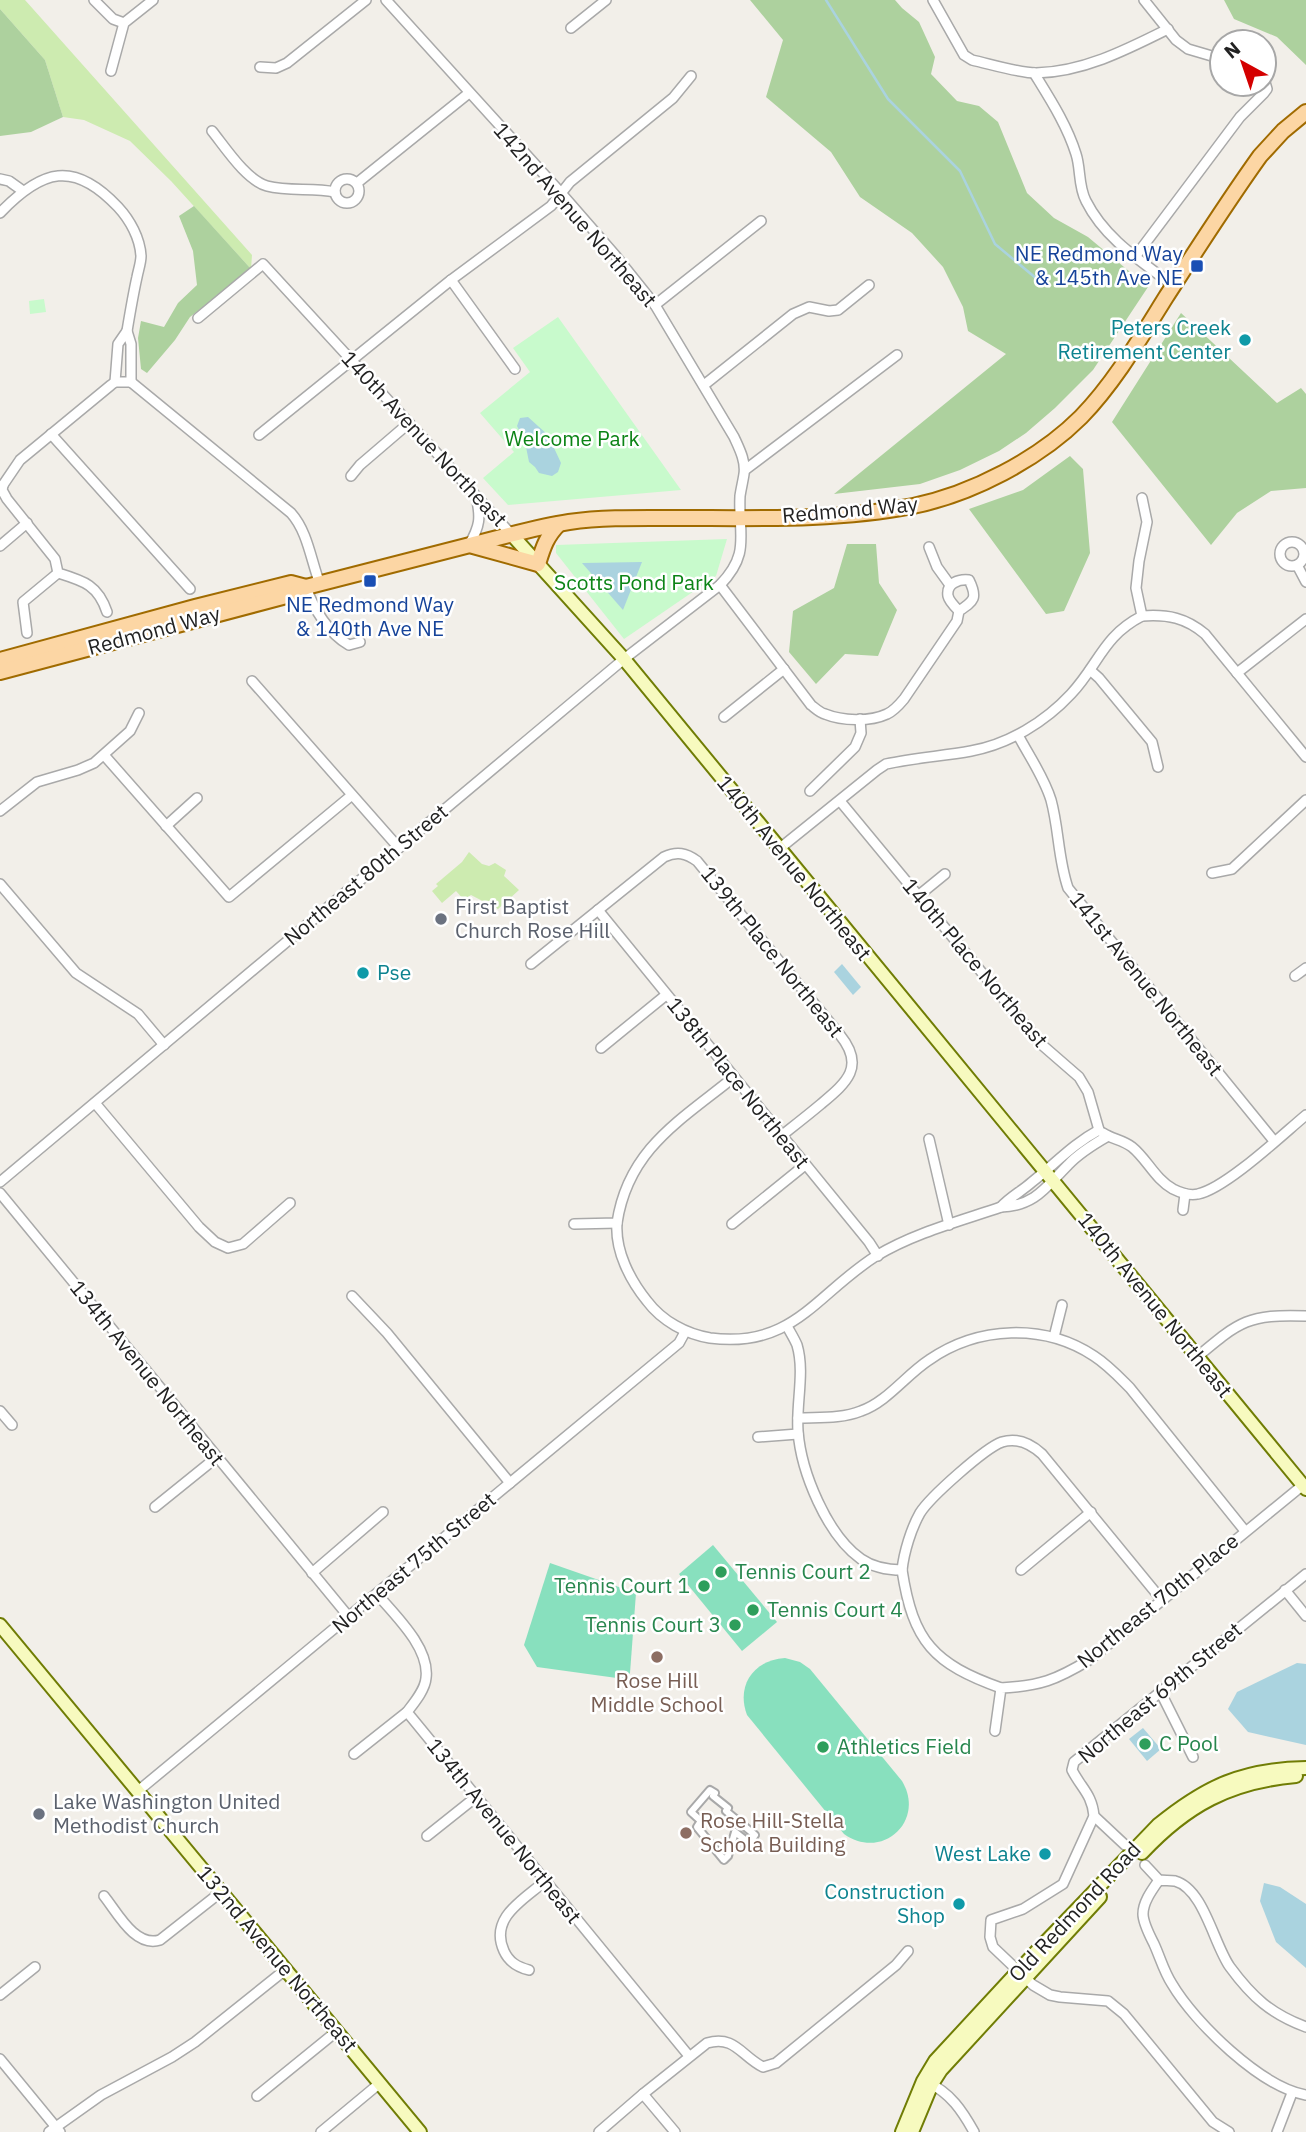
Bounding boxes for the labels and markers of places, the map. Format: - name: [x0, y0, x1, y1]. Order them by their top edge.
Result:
- place label: NE Redmond Way & 145th Ave NE: [1015, 239, 1184, 291]
- marker: NE Redmond Way & 145th Ave NE: [1189, 258, 1205, 274]
- place label: Peters Creek Retirement Center: [1057, 313, 1231, 365]
- marker: Peters Creek Retirement Center: [1237, 332, 1253, 348]
- marker: NE Redmond Way & 140th Ave NE: [362, 573, 378, 589]
- place label: NE Redmond Way & 140th Ave NE: [286, 590, 455, 642]
- place label: First Baptist Church Rose Hill: [455, 892, 610, 944]
- marker: First Baptist Church Rose Hill: [433, 911, 449, 927]
- place label: Pse: [377, 958, 411, 986]
- marker: Pse: [355, 965, 371, 981]
- place label: Tennis Court 2: [735, 1557, 871, 1585]
- marker: Tennis Court 2: [713, 1564, 729, 1580]
- place label: Tennis Court 1: [554, 1571, 690, 1599]
- marker: Tennis Court 1: [696, 1578, 712, 1594]
- place label: Tennis Court 4: [767, 1595, 903, 1623]
- marker: Tennis Court 4: [745, 1602, 761, 1618]
- place label: Tennis Court 3: [585, 1610, 721, 1638]
- marker: Tennis Court 3: [727, 1617, 743, 1633]
- marker: Rose Hill Middle School: [649, 1649, 665, 1665]
- place label: Rose Hill Middle School: [591, 1666, 724, 1718]
- place label: C Pool: [1159, 1729, 1219, 1757]
- place label: Athletics Field: [837, 1732, 972, 1760]
- marker: C Pool: [1137, 1736, 1153, 1752]
- marker: Athletics Field: [815, 1739, 831, 1755]
- place label: Lake Washington United Methodist Church: [53, 1787, 280, 1839]
- marker: Lake Washington United Methodist Church: [31, 1806, 47, 1822]
- place label: Rose Hill-Stella Schola Building: [700, 1806, 845, 1858]
- marker: Rose Hill-Stella Schola Building: [678, 1825, 694, 1841]
- place label: West Lake: [935, 1839, 1031, 1867]
- marker: West Lake: [1037, 1846, 1053, 1862]
- place label: Construction Shop: [824, 1877, 945, 1929]
- marker: Construction Shop: [951, 1896, 967, 1912]

